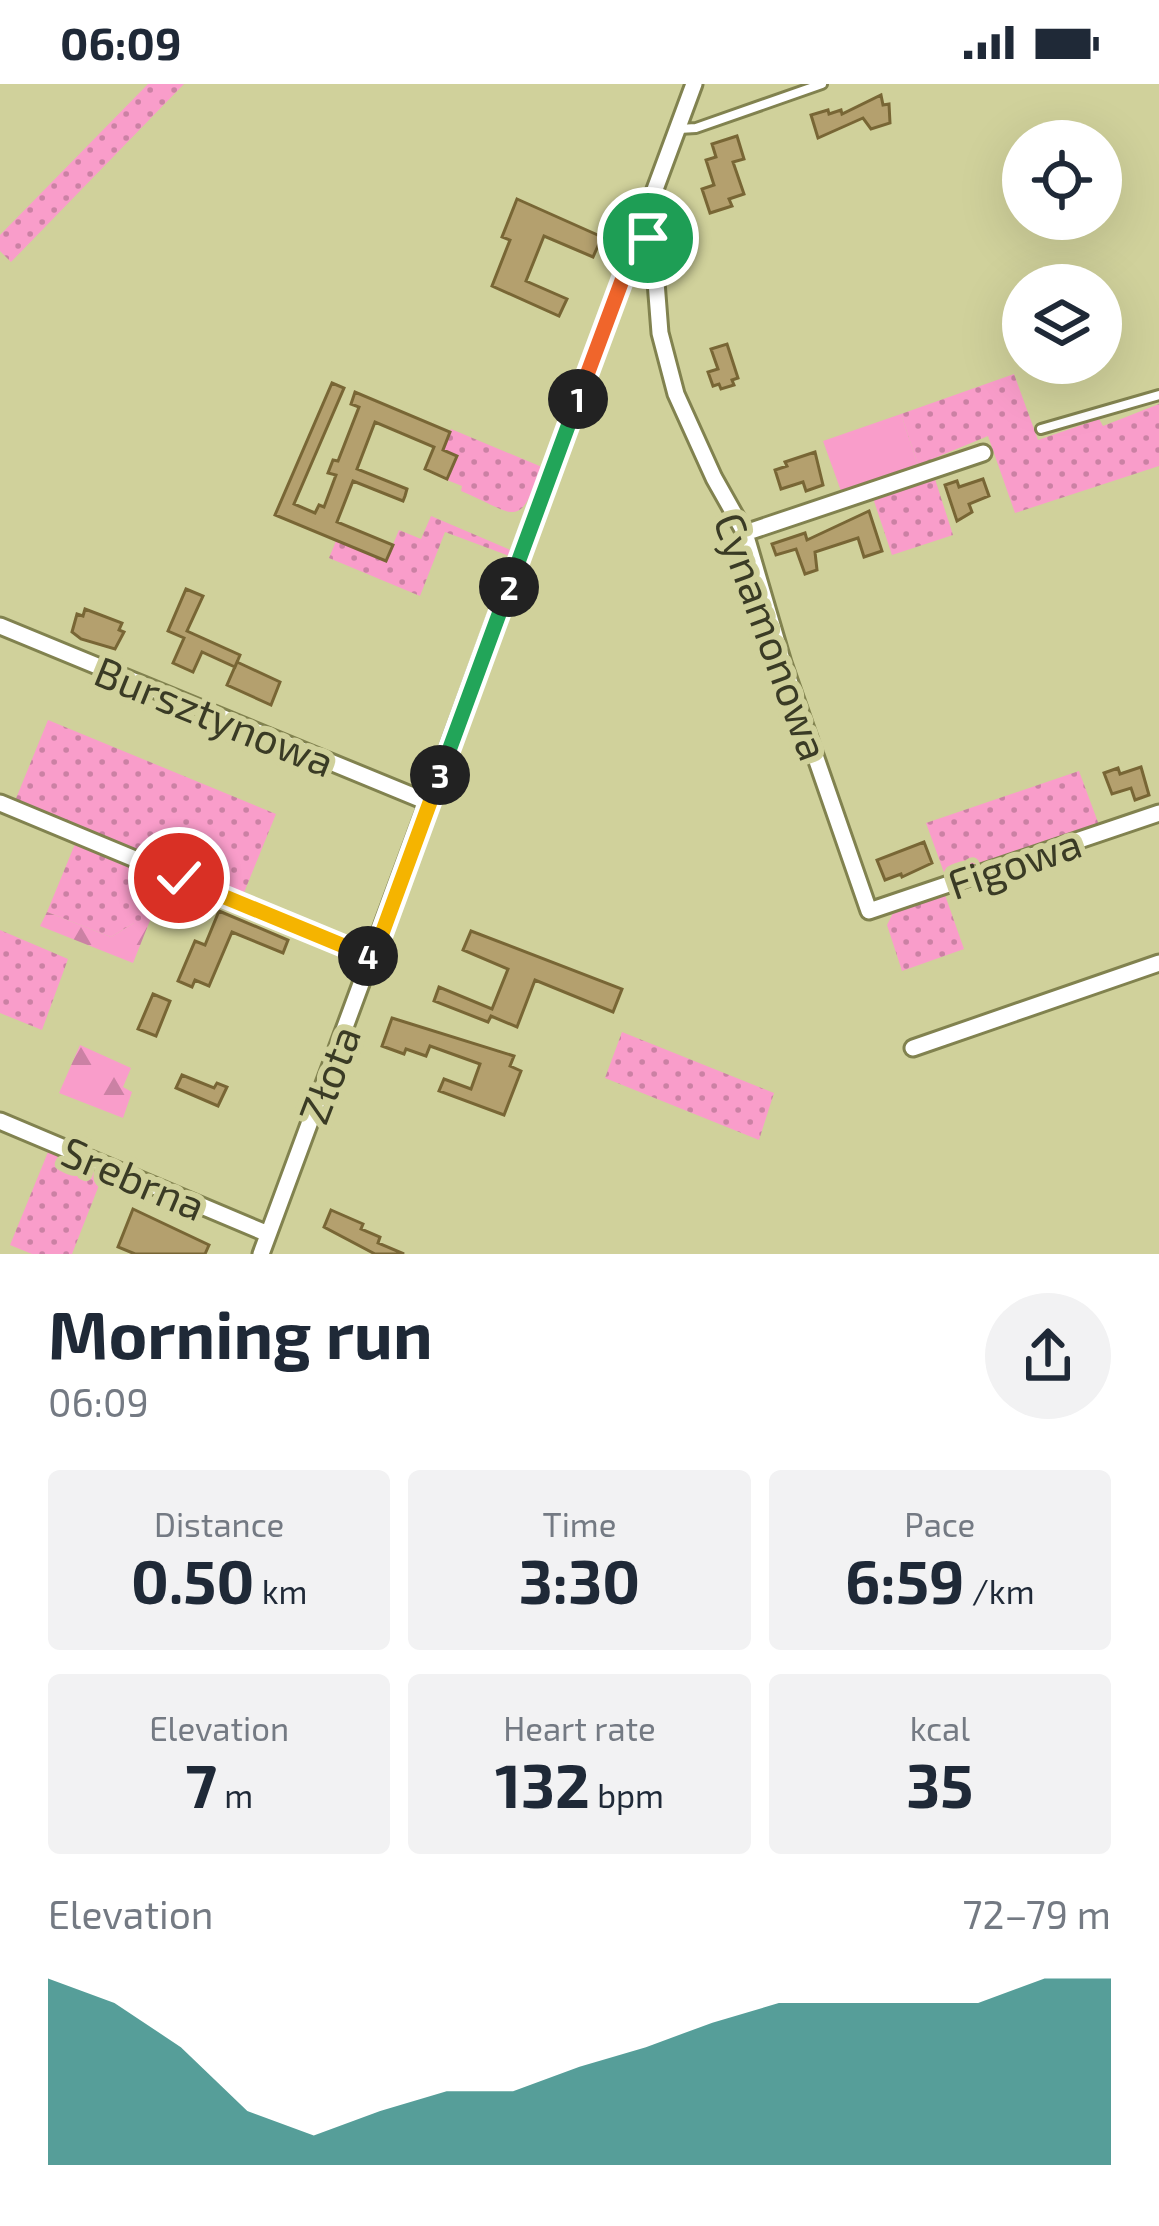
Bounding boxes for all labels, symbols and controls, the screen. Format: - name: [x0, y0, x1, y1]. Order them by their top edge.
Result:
- text: 06:09: [60, 15, 181, 69]
- map controls: [1002, 120, 1122, 384]
- button: locate: [1002, 120, 1122, 240]
- pin: [597, 187, 699, 289]
- icon: arrive: [615, 205, 681, 271]
- button: layers: [1002, 264, 1122, 384]
- pin: 1: [548, 369, 608, 429]
- text: 1: [571, 379, 585, 419]
- street label: Cynamonowa: [705, 505, 841, 767]
- pin: 2: [479, 557, 539, 617]
- text: 2: [499, 567, 519, 607]
- street label: Bursztynowa: [88, 644, 342, 786]
- pin: 3: [410, 745, 470, 805]
- text: 3: [431, 755, 449, 795]
- street label: Figowa: [941, 816, 1087, 908]
- pin: [128, 827, 230, 929]
- icon: check: [146, 845, 212, 911]
- pin: 4: [338, 926, 398, 986]
- text: 4: [357, 936, 379, 976]
- street label: Złota: [287, 1018, 369, 1130]
- street label: Srebrna: [55, 1125, 213, 1229]
- text: Morning run: [48, 1293, 433, 1372]
- button: share: [985, 1293, 1111, 1419]
- text: 06:09: [48, 1378, 149, 1425]
- text: Distance: [154, 1504, 284, 1544]
- text: Time: [542, 1504, 616, 1544]
- text: Pace: [904, 1504, 975, 1544]
- text: 0.50: [131, 1544, 254, 1616]
- text: 3:30: [519, 1544, 640, 1616]
- text: 6:59: [845, 1544, 964, 1616]
- text: km: [254, 1571, 307, 1611]
- text: /km: [964, 1571, 1035, 1611]
- text: Elevation: [149, 1708, 289, 1748]
- text: Heart rate: [503, 1708, 656, 1748]
- text: kcal: [910, 1708, 970, 1748]
- text: 7: [185, 1748, 217, 1820]
- text: 132: [495, 1748, 590, 1820]
- text: 35: [906, 1748, 973, 1820]
- text: m: [217, 1775, 253, 1815]
- text: bpm: [590, 1775, 664, 1815]
- text: Elevation: [48, 1890, 213, 1937]
- text: 72–79 m: [963, 1890, 1111, 1937]

